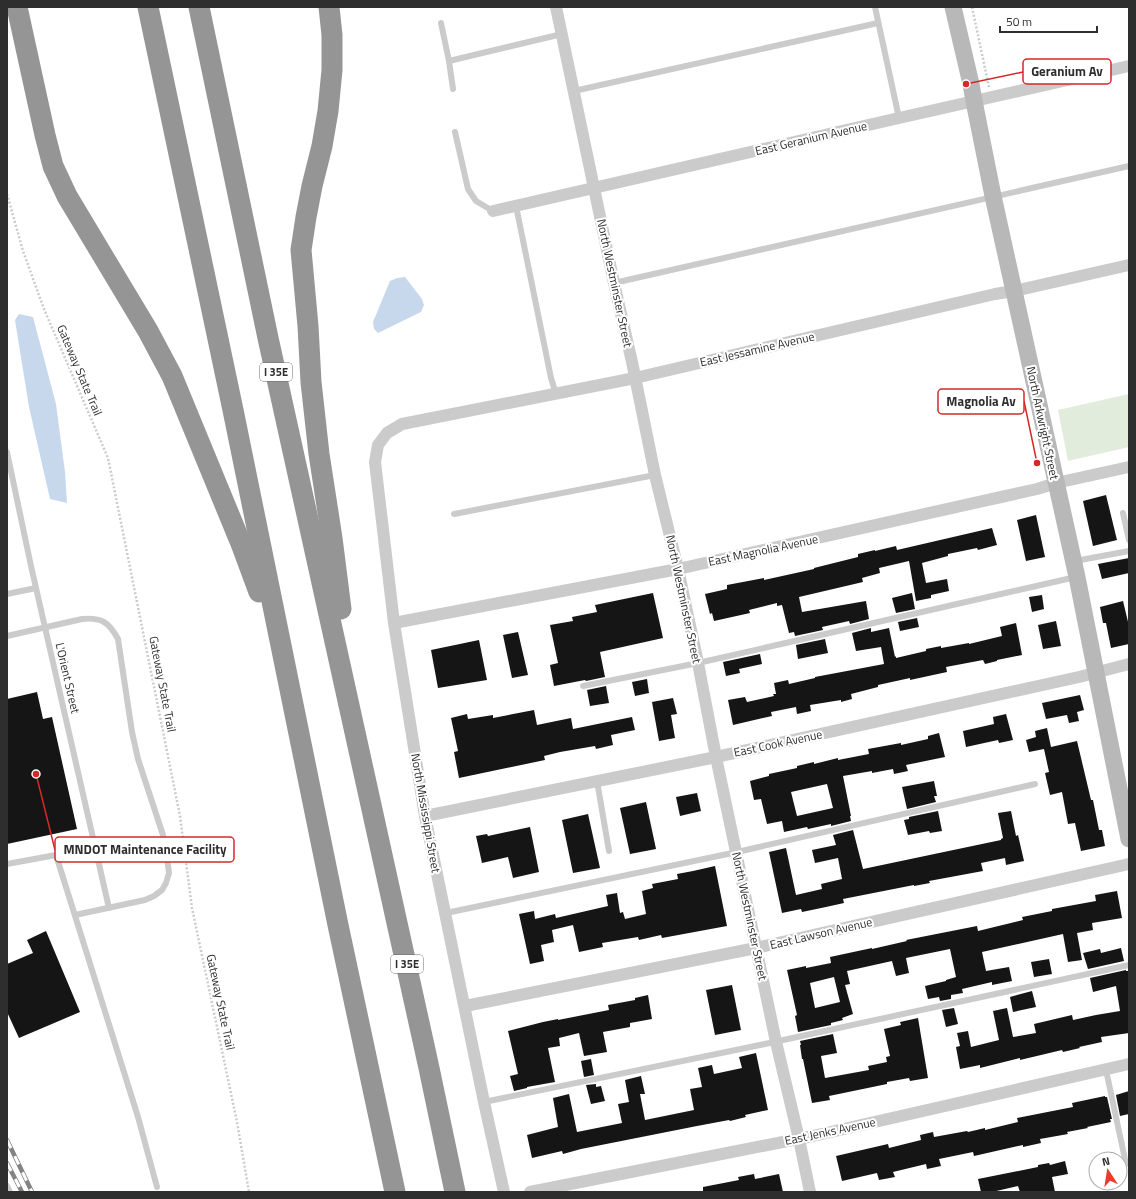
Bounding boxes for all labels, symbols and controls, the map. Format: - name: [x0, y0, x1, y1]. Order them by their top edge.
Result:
- scale bar: [1000, 8, 1097, 34]
- text: 50 m: [1006, 12, 1032, 31]
- callout: Geranium Av: [1023, 59, 1111, 84]
- text: Geranium Av: [1031, 61, 1103, 81]
- street label: East Geranium Avenue: [753, 116, 869, 160]
- street label: North Westminster Street: [592, 217, 638, 350]
- street label: Gateway State Trail: [52, 321, 108, 419]
- street label: East Jessamine Avenue: [698, 327, 816, 371]
- road number: I 35E: [260, 363, 292, 381]
- street label: North Arkwright Street: [1022, 365, 1064, 482]
- callout: Magnolia Av: [938, 389, 1024, 414]
- text: Magnolia Av: [946, 391, 1016, 411]
- street label: East Magnolia Avenue: [706, 529, 820, 571]
- street label: North Westminster Street: [661, 533, 707, 666]
- street label: Gateway State Trail: [144, 634, 182, 734]
- street label: L'Orient Street: [51, 641, 86, 716]
- street label: East Cook Avenue: [732, 724, 824, 762]
- street label: North Mississippi Street: [406, 752, 446, 875]
- callout: MNDOT Maintenance Facility: [55, 837, 234, 862]
- text: MNDOT Maintenance Facility: [63, 839, 227, 859]
- street label: North Westminster Street: [727, 850, 773, 983]
- street label: East Lawson Avenue: [768, 912, 874, 954]
- street label: Gateway State Trail: [202, 952, 240, 1052]
- road number: I 35E: [391, 955, 423, 973]
- street label: East Jenks Avenue: [783, 1112, 877, 1150]
- north arrow: [1088, 1151, 1128, 1191]
- text: N: [1101, 1153, 1111, 1170]

